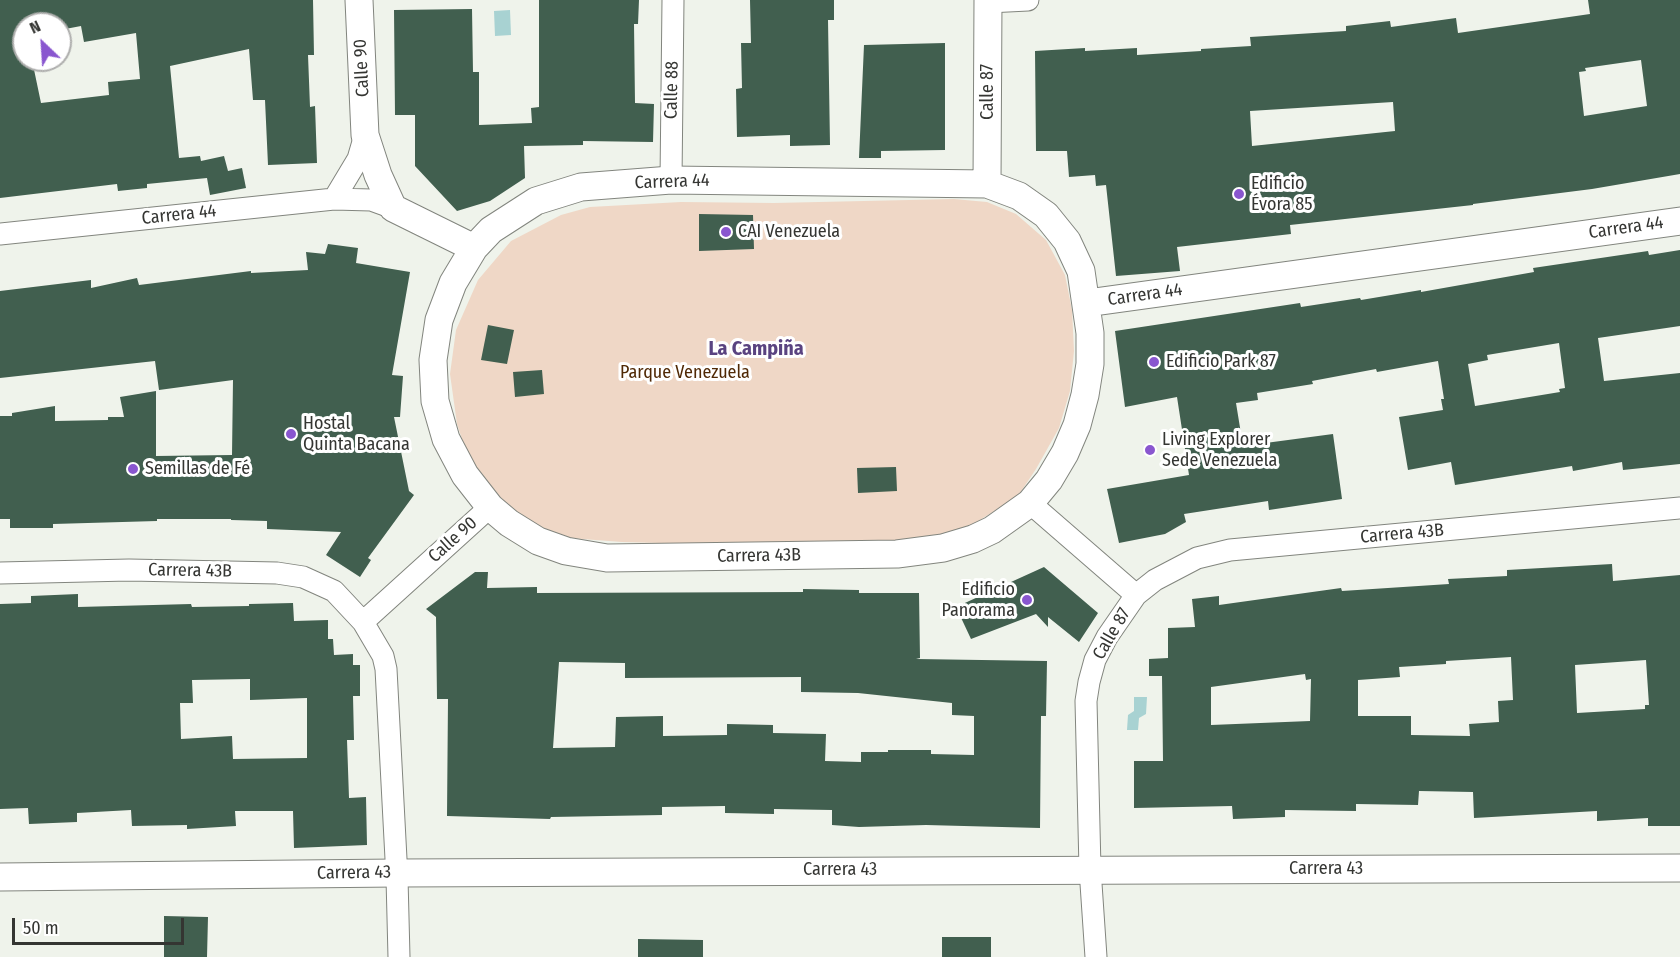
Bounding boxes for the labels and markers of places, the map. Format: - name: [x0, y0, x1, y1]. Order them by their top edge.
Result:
- place label: Edificio Évora 85: [1251, 173, 1313, 216]
- marker: Edificio Évora 85: [1232, 187, 1246, 201]
- place label: CAI Venezuela: [738, 221, 840, 243]
- marker: CAI Venezuela: [719, 225, 733, 239]
- place label: Edificio Park 87: [1166, 351, 1276, 373]
- marker: Edificio Park 87: [1147, 355, 1161, 369]
- place label: Hostal Quinta Bacana: [303, 413, 410, 456]
- marker: Hostal Quinta Bacana: [284, 427, 298, 441]
- place label: Living Explorer Sede Venezuela: [1162, 429, 1277, 472]
- marker: Living Explorer Sede Venezuela: [1143, 443, 1157, 457]
- place label: Semillas de Fé: [145, 458, 250, 480]
- marker: Semillas de Fé: [126, 462, 140, 476]
- place label: Edificio Panorama: [942, 579, 1015, 622]
- marker: Edificio Panorama: [1020, 593, 1034, 607]

